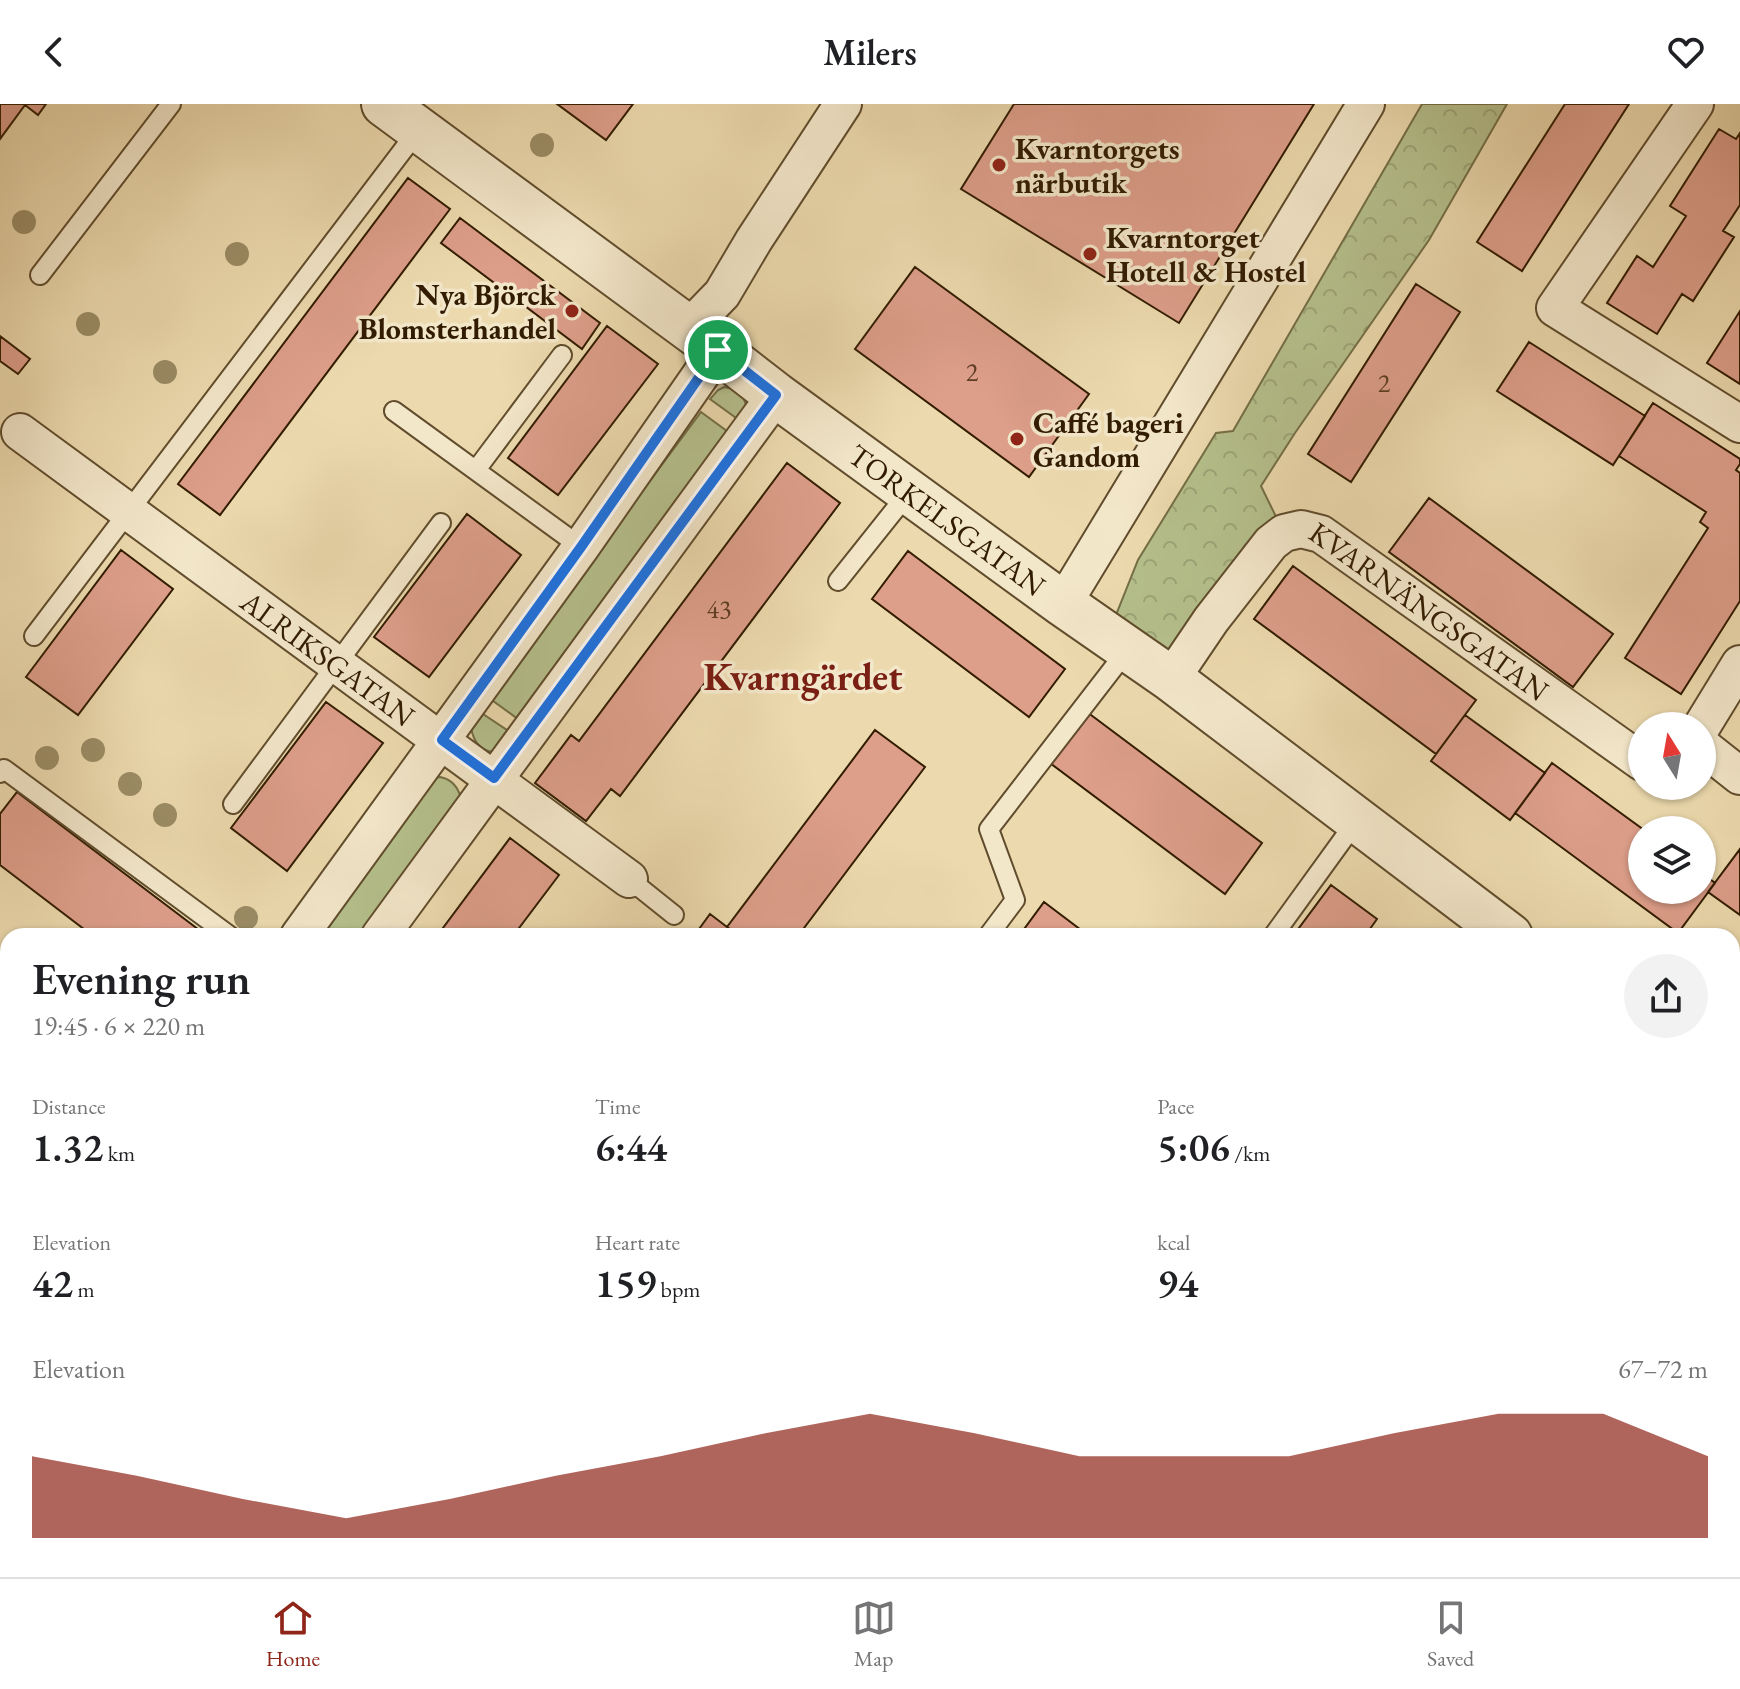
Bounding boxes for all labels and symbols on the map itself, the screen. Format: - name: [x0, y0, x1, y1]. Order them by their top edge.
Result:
- place label: Kvarntorgets närbutik: [1015, 129, 1180, 202]
- marker: Kvarntorgets närbutik: [990, 156, 1008, 174]
- place label: Kvarntorget Hotell & Hostel: [1106, 218, 1307, 291]
- marker: Kvarntorget Hotell & Hostel: [1081, 245, 1099, 263]
- place label: Nya Björck Blomsterhandel: [359, 275, 557, 348]
- marker: Nya Björck Blomsterhandel: [563, 302, 581, 320]
- pin: [684, 316, 752, 384]
- house number: 2: [966, 355, 979, 389]
- house number: 2: [1378, 366, 1391, 400]
- place label: Caffé bageri Gandom: [1033, 403, 1184, 476]
- marker: Caffé bageri Gandom: [1008, 430, 1026, 448]
- street label: TORKELSGATAN: [841, 435, 1054, 605]
- street label: KVARNÄNGSGATAN: [1302, 512, 1557, 709]
- street label: ALRIKSGATAN: [233, 581, 423, 735]
- house number: 43: [707, 592, 731, 626]
- district label: Kvarngärdet: [704, 652, 902, 701]
- north arrow: [1628, 712, 1716, 800]

